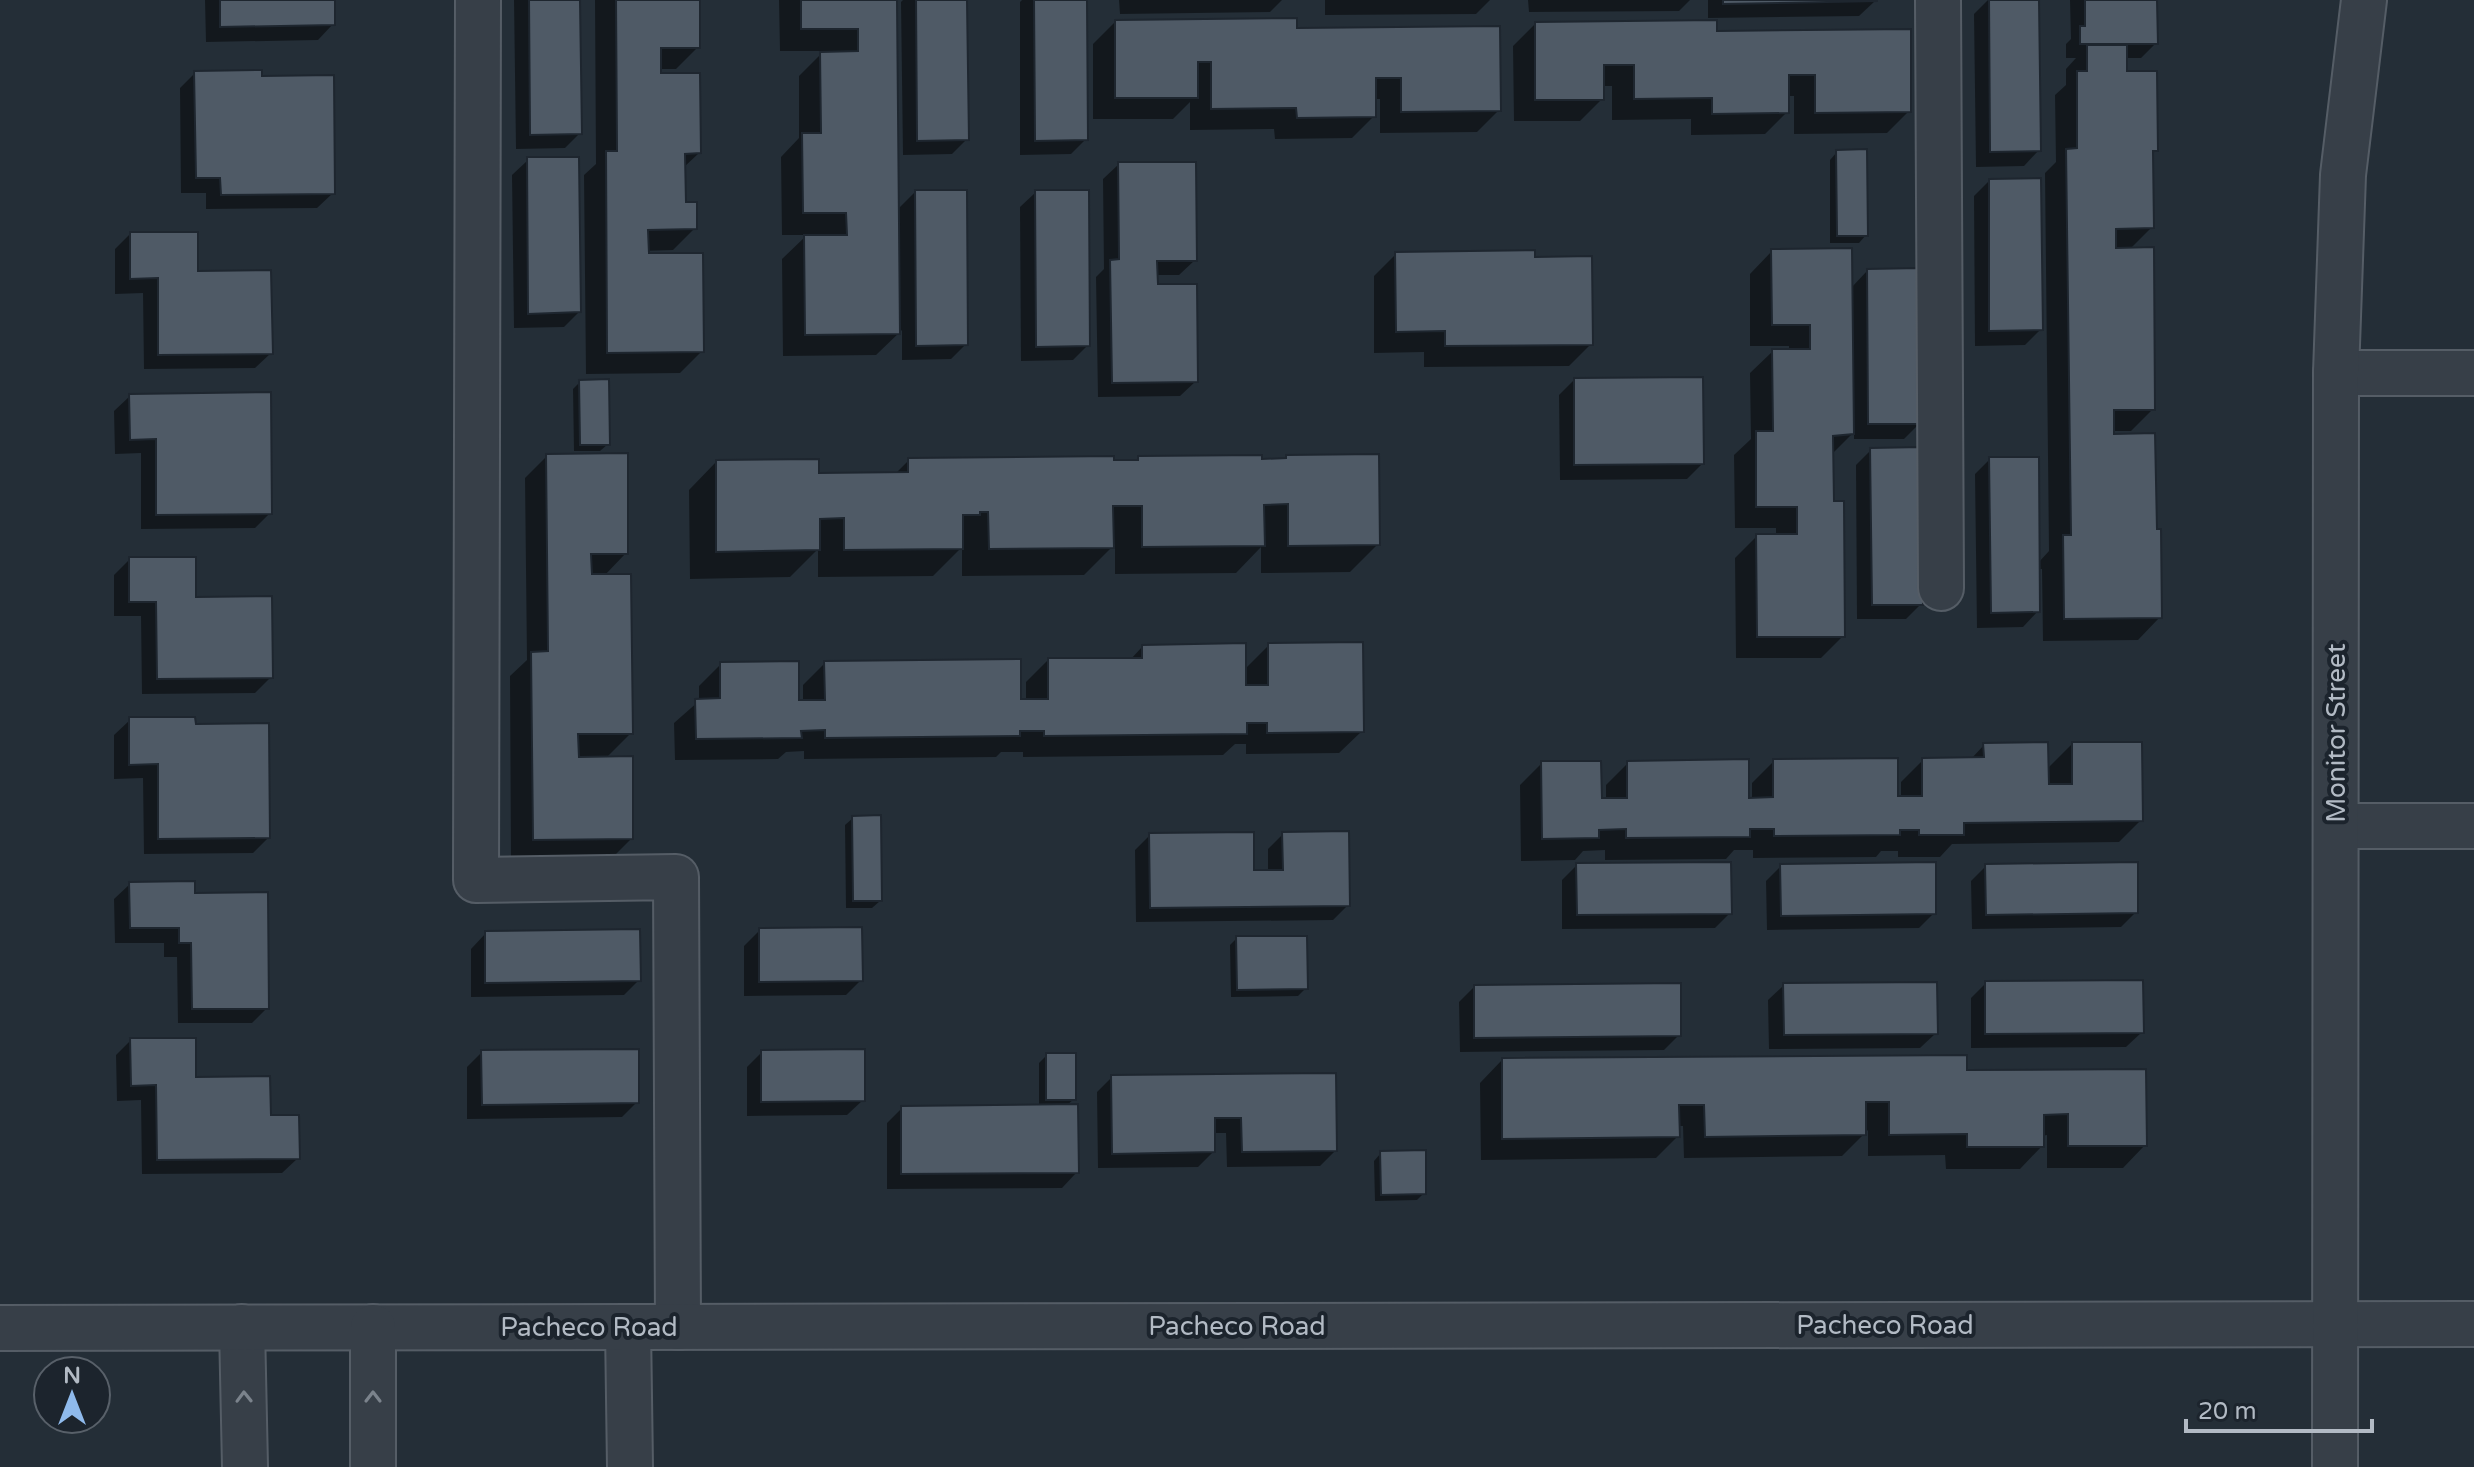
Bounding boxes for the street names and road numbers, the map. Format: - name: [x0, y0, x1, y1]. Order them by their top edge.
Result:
- street label: Monitor Street: [2321, 643, 2352, 823]
- street label: Pacheco Road: [1796, 1310, 1974, 1341]
- street label: Pacheco Road: [1148, 1311, 1326, 1342]
- street label: Pacheco Road: [500, 1312, 678, 1343]

